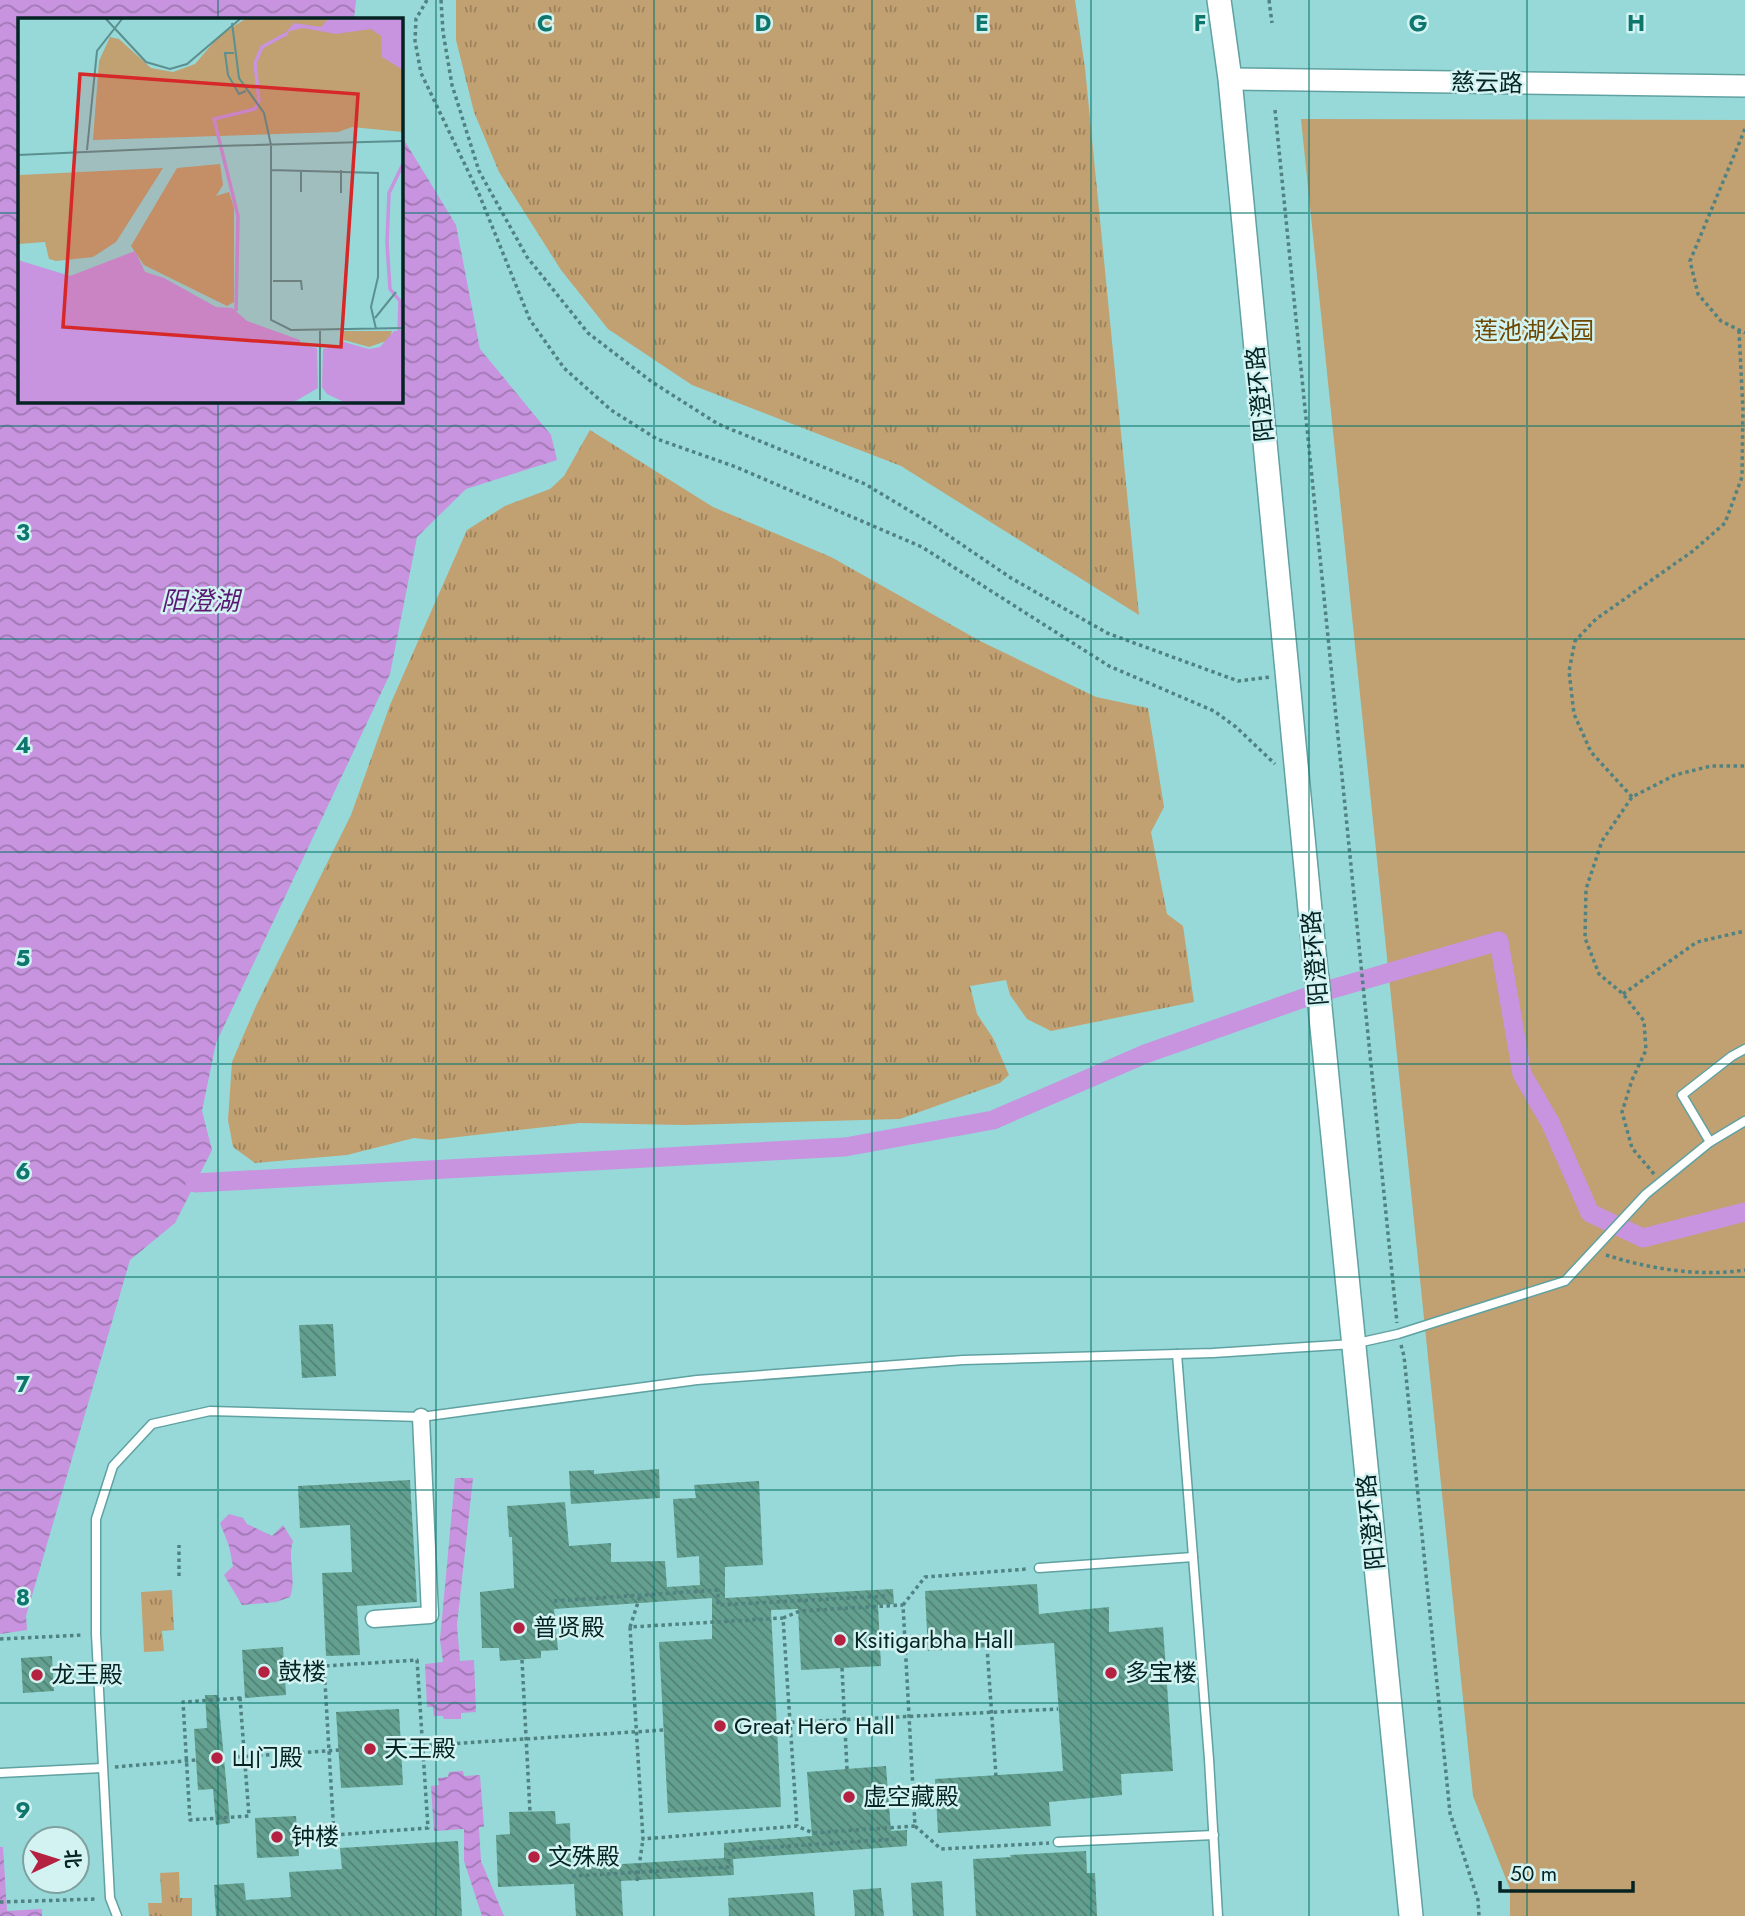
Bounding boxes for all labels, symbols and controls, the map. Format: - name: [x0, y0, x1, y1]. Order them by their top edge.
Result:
- text: C: [537, 6, 553, 40]
- text: D: [755, 6, 772, 40]
- text: E: [975, 6, 989, 40]
- text: F: [1194, 6, 1206, 40]
- text: G: [1409, 6, 1427, 40]
- text: H: [1627, 6, 1645, 40]
- inset map: [18, 18, 402, 402]
- street label: 慈云路: [1451, 64, 1523, 101]
- park label: 莲池湖公园: [1474, 313, 1594, 348]
- street label: 阳澄环路: [1237, 344, 1282, 444]
- text: 3: [16, 515, 30, 549]
- water label: 阳澄湖: [161, 582, 243, 620]
- text: 4: [15, 728, 31, 762]
- street label: 阳澄环路: [1293, 909, 1336, 1007]
- text: 5: [16, 941, 30, 975]
- text: 6: [15, 1154, 31, 1188]
- text: 7: [16, 1367, 30, 1401]
- street label: 阳澄环路: [1348, 1472, 1393, 1572]
- text: 8: [16, 1580, 30, 1614]
- place label: 普贤殿: [533, 1610, 605, 1645]
- marker: 普贤殿: [511, 1620, 527, 1636]
- place label: Ksitigarbha Hall: [854, 1622, 1014, 1657]
- marker: Ksitigarbha Hall: [832, 1632, 848, 1648]
- place label: 鼓楼: [278, 1654, 326, 1689]
- place label: 多宝楼: [1125, 1655, 1197, 1690]
- place label: 龙王殿: [51, 1657, 123, 1692]
- marker: 鼓楼: [256, 1664, 272, 1680]
- marker: 多宝楼: [1103, 1665, 1119, 1681]
- marker: 龙王殿: [29, 1667, 45, 1683]
- place label: Great Hero Hall: [734, 1708, 895, 1743]
- marker: Great Hero Hall: [712, 1718, 728, 1734]
- place label: 天王殿: [384, 1731, 456, 1766]
- place label: 山门殿: [231, 1740, 303, 1775]
- marker: 天王殿: [362, 1741, 378, 1757]
- marker: 山门殿: [209, 1750, 225, 1766]
- place label: 虚空藏殿: [863, 1779, 959, 1814]
- marker: 虚空藏殿: [841, 1789, 857, 1805]
- text: 9: [15, 1793, 31, 1827]
- place label: 钟楼: [291, 1819, 339, 1854]
- north arrow: [21, 1825, 91, 1895]
- marker: 钟楼: [269, 1829, 285, 1845]
- place label: 文殊殿: [548, 1839, 620, 1874]
- text: 北: [58, 1848, 87, 1869]
- marker: 文殊殿: [526, 1849, 542, 1865]
- scale bar: [1500, 1850, 1633, 1894]
- text: 50 m: [1510, 1859, 1557, 1889]

